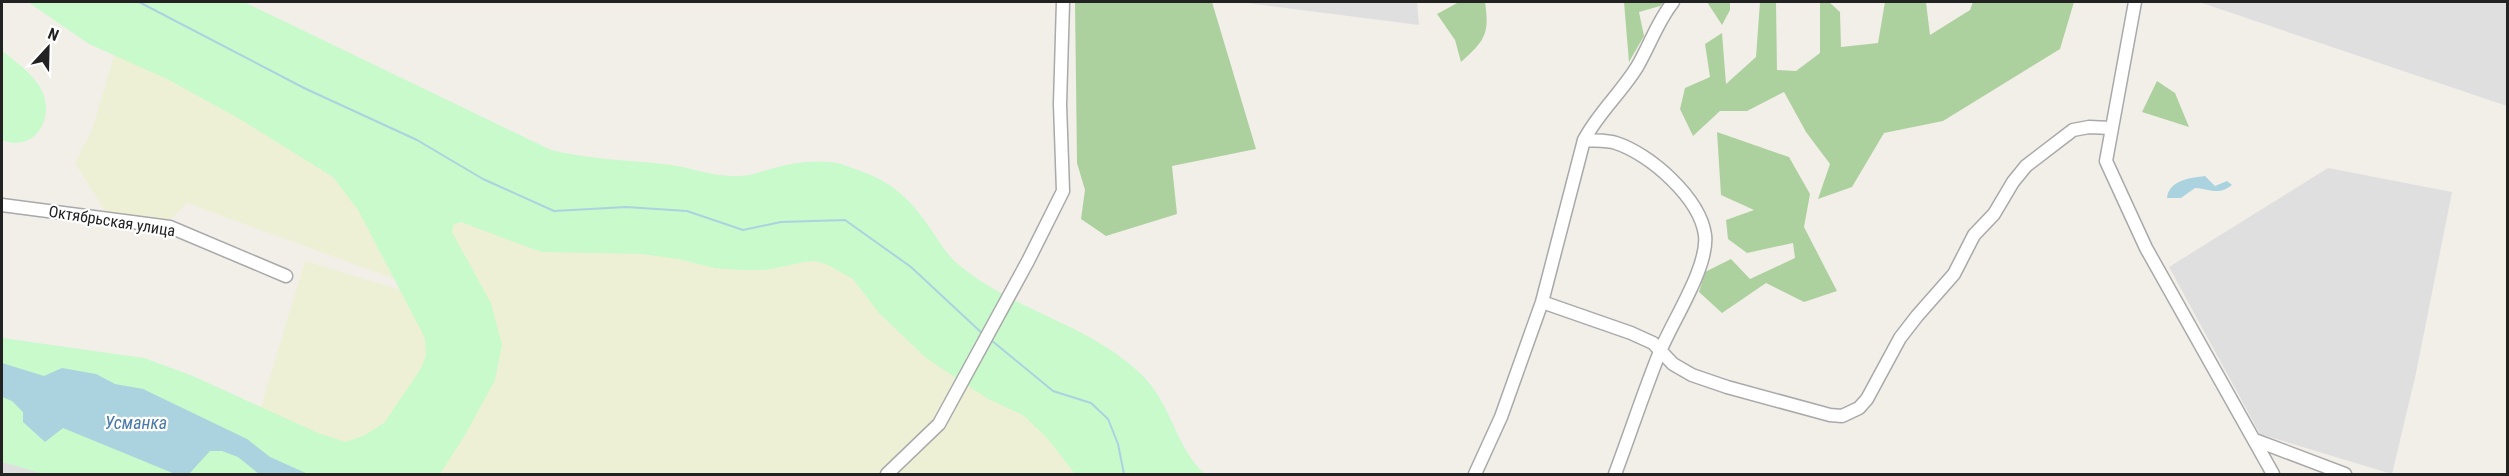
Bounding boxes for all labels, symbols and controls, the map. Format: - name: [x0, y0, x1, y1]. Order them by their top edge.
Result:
- north arrow: [18, 18, 78, 78]
- text: N: [45, 24, 62, 45]
- street label: Октябрьская улица: [47, 202, 177, 240]
- water label: Усманка: [105, 412, 167, 433]

